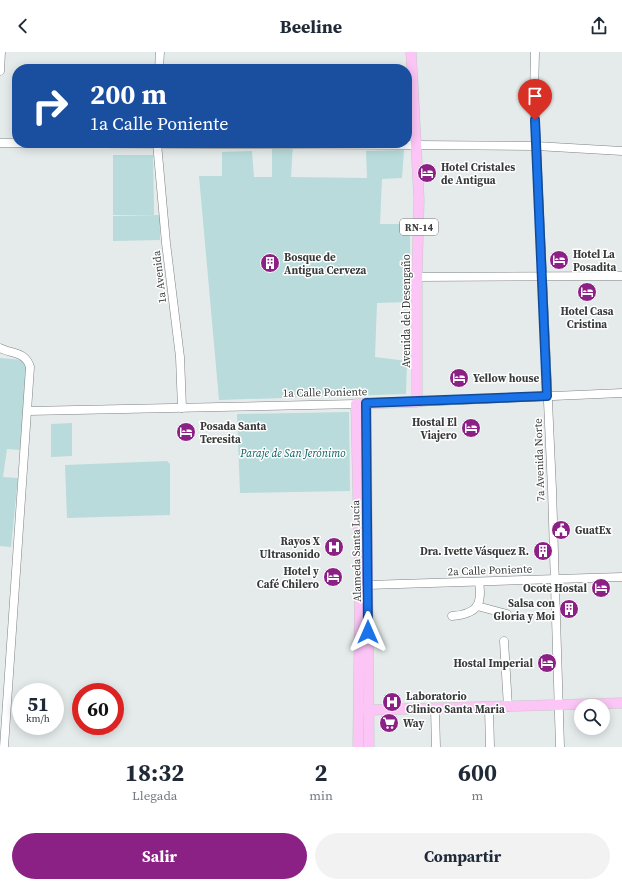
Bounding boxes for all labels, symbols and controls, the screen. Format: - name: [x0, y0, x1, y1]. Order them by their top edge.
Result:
- text: Beeline: [280, 14, 342, 39]
- icon: back: [12, 15, 34, 37]
- icon: share: [588, 15, 610, 37]
- text: 200 m: [90, 75, 167, 113]
- pin: [518, 79, 552, 120]
- icon: right: [24, 80, 76, 132]
- icon: arrive: [524, 85, 546, 107]
- text: 1a Calle Poniente: [90, 111, 228, 136]
- place label: Hotel Cristales de Antigua: [441, 160, 515, 188]
- hotel icon: Hotel Cristales de Antigua: [416, 162, 438, 184]
- road number: RN-14: [400, 219, 438, 235]
- place label: Hotel La Posadita: [573, 247, 616, 275]
- street label: 1a Avenida: [149, 249, 170, 304]
- hotel icon: Hotel La Posadita: [548, 249, 570, 271]
- place label: Bosque de Antigua Cerveza: [284, 250, 367, 278]
- building icon: Bosque de Antigua Cerveza: [259, 252, 281, 274]
- street label: Avenida del Desengaño: [399, 254, 414, 368]
- hotel icon: Hotel Casa Cristina: [576, 281, 598, 303]
- place label: Hotel Casa Cristina: [560, 304, 614, 332]
- hotel icon: Yellow house: [448, 367, 470, 389]
- place label: Yellow house: [473, 371, 539, 386]
- street label: 1a Calle Poniente: [283, 384, 368, 401]
- place label: Hostal El Viajero: [412, 415, 457, 443]
- hotel icon: Hostal El Viajero: [460, 417, 482, 439]
- street label: 7a Avenida Norte: [531, 418, 548, 502]
- place label: Posada Santa Teresita: [200, 419, 267, 447]
- hotel icon: Posada Santa Teresita: [175, 421, 197, 443]
- park label: Paraje de San Jerónimo: [239, 446, 346, 461]
- street label: Alameda Santa Lucía: [348, 499, 365, 602]
- public building icon: GuatEx: [550, 519, 572, 541]
- place label: GuatEx: [575, 523, 611, 538]
- place label: Rayos X Ultrasonido: [260, 534, 321, 562]
- hospital icon: Rayos X Ultrasonido: [323, 536, 345, 558]
- building icon: Dra. Ivette Vásquez R.: [532, 540, 554, 562]
- place label: Dra. Ivette Vásquez R.: [420, 544, 529, 559]
- street label: 2a Calle Poniente: [447, 562, 533, 579]
- place label: Hotel y Café Chilero: [257, 564, 319, 592]
- hotel icon: Hotel y Café Chilero: [322, 566, 344, 588]
- hotel icon: Ocote Hostal: [590, 577, 612, 599]
- place label: Ocote Hostal: [523, 581, 587, 596]
- place label: Salsa con Gloria y Moi: [494, 596, 556, 624]
- building icon: Salsa con Gloria y Moi: [558, 598, 580, 620]
- position arrow: [347, 611, 389, 653]
- hotel icon: Hostal Imperial: [536, 652, 558, 674]
- place label: Hostal Imperial: [453, 656, 533, 671]
- speed limit sign: 60: [72, 683, 124, 735]
- place label: Laboratorio Clinico Santa Maria: [406, 689, 505, 717]
- text: 51: [27, 690, 49, 718]
- hospital icon: Laboratorio Clinico Santa Maria: [381, 691, 403, 713]
- map controls: [574, 699, 610, 735]
- button: search: [574, 699, 610, 735]
- text: km/h: [26, 712, 50, 725]
- supermarket icon: Way: [378, 712, 400, 734]
- place label: Way: [403, 716, 425, 731]
- text: 18:32: [125, 756, 184, 789]
- text: 2: [315, 756, 328, 789]
- text: 600: [458, 756, 497, 789]
- text: Llegada: [132, 787, 177, 804]
- text: min: [309, 787, 333, 804]
- text: m: [472, 787, 483, 804]
- button: Salir: [12, 833, 307, 879]
- button: Compartir: [315, 833, 610, 879]

